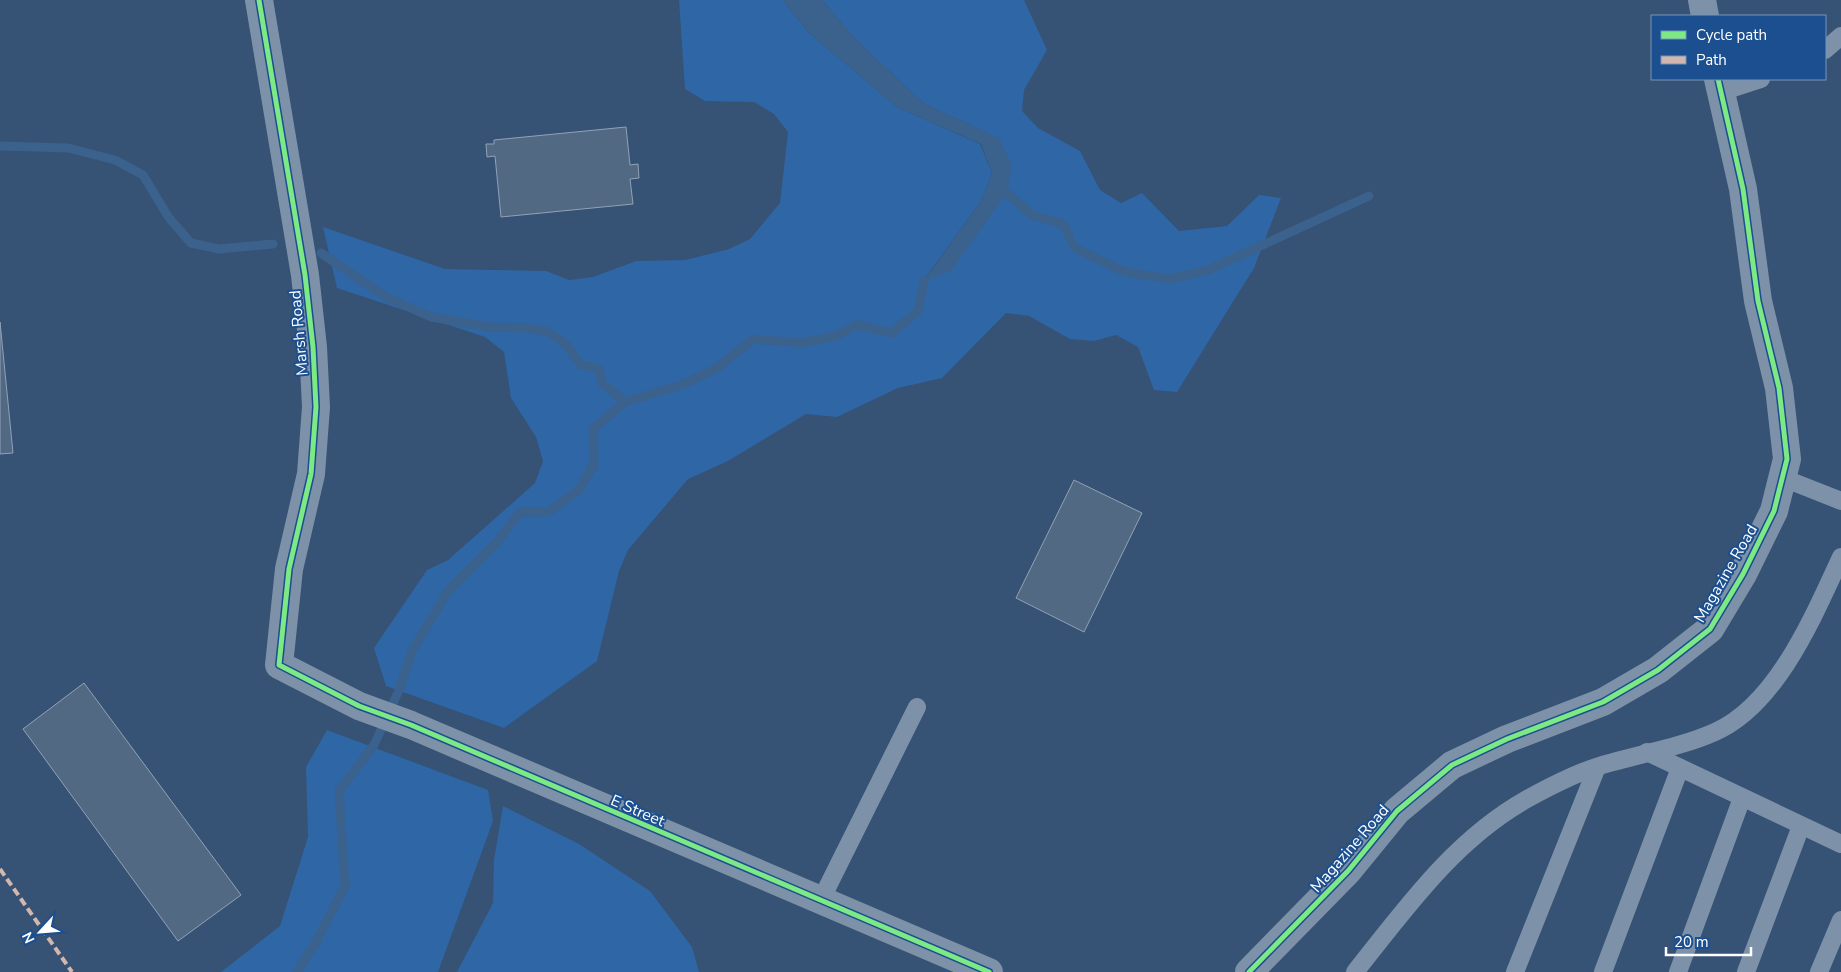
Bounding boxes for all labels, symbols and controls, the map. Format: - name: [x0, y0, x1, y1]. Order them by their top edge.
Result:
- legend: [1651, 15, 1826, 80]
- text: Cycle path: [1696, 25, 1767, 45]
- text: Path: [1696, 50, 1727, 70]
- street label: Marsh Road: [284, 289, 314, 377]
- street label: Magazine Road: [1689, 520, 1763, 627]
- street label: E Street: [607, 790, 669, 832]
- street label: Magazine Road: [1305, 800, 1394, 897]
- north arrow: [15, 907, 65, 957]
- scale bar: [1666, 924, 1751, 956]
- text: N: [18, 929, 40, 946]
- text: 20 m: [1674, 932, 1709, 952]

